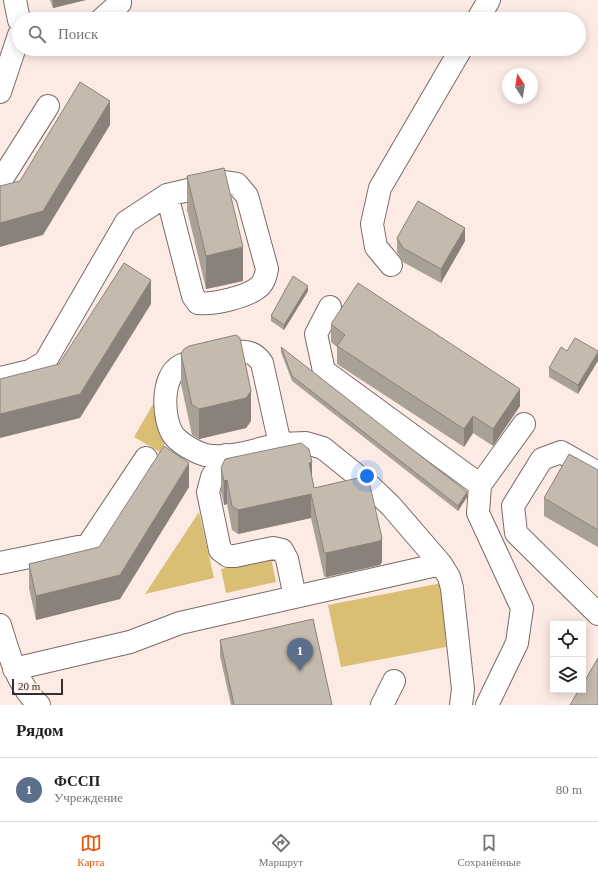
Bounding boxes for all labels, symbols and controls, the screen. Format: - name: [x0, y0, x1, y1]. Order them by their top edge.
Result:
- search box: [12, 12, 586, 56]
- icon: search: [26, 23, 48, 45]
- text: Поиск: [58, 26, 98, 42]
- north arrow: [502, 68, 538, 104]
- your location: [357, 466, 377, 486]
- map controls: [550, 621, 586, 693]
- button: locate: [550, 621, 586, 657]
- pin: 1: [287, 638, 313, 671]
- button: layers: [550, 657, 586, 693]
- scale bar: [12, 677, 63, 696]
- text: 20 m: [18, 680, 40, 692]
- text: Рядом: [16, 721, 64, 740]
- text: ФССП: [54, 773, 100, 789]
- text: 1: [26, 782, 32, 797]
- text: 80 m: [556, 782, 582, 797]
- text: Учреждение: [54, 790, 123, 805]
- tab: Карта: [77, 832, 104, 868]
- tab: Маршрут: [259, 832, 303, 868]
- tab: Сохранённые: [458, 832, 521, 868]

